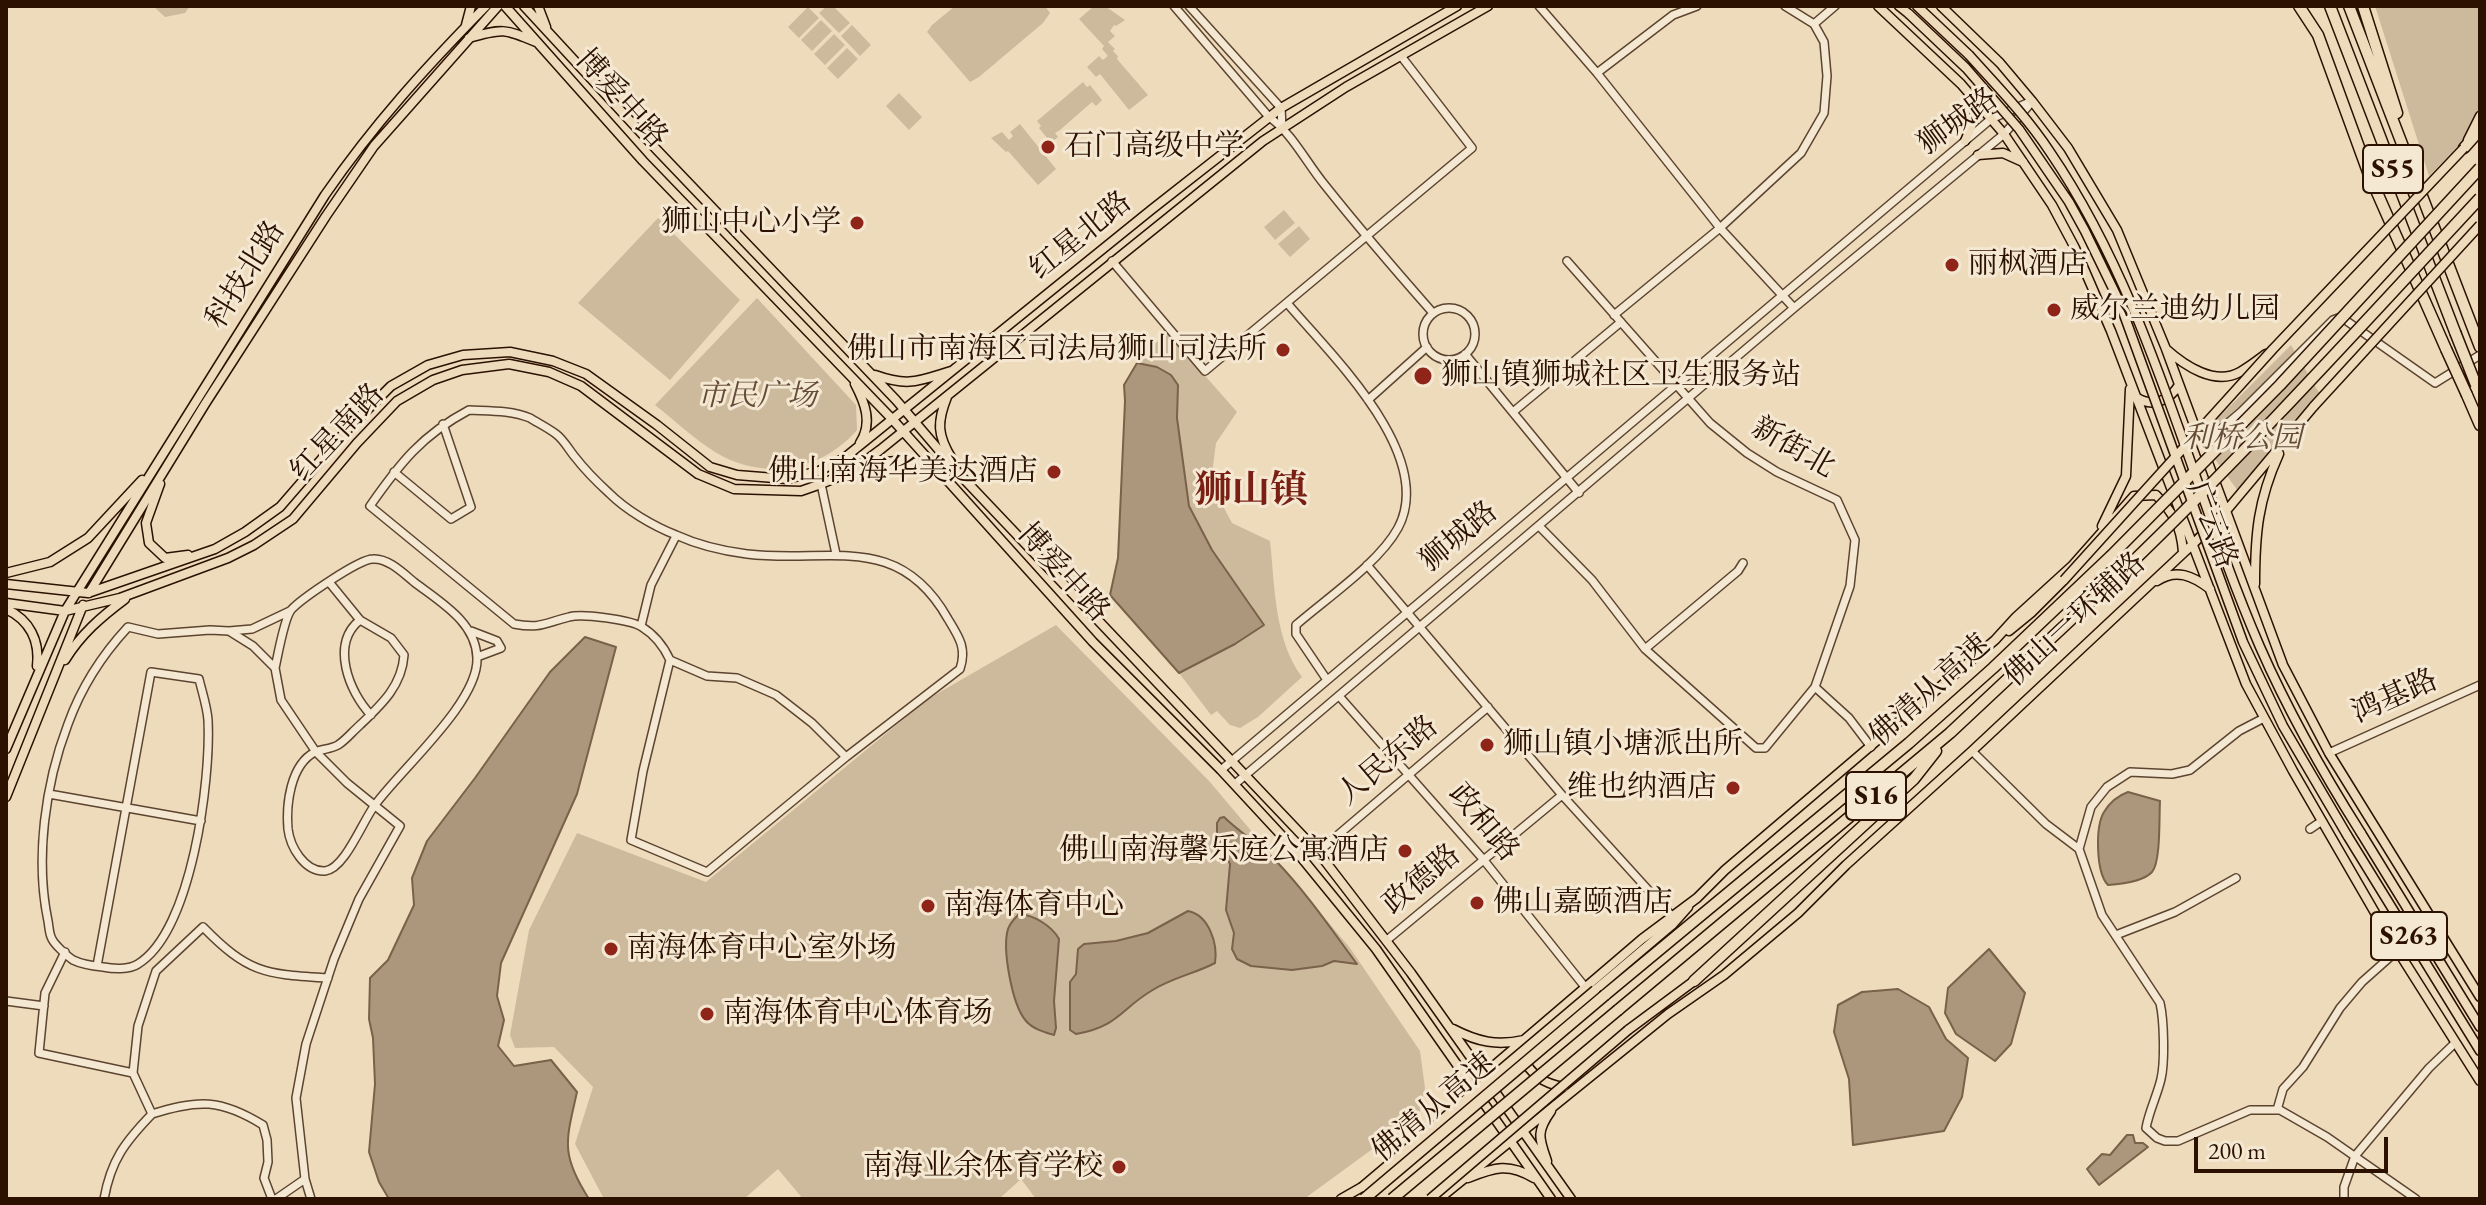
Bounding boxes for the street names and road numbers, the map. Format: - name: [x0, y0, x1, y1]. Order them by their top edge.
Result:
- street label: 博爱中路: [567, 42, 675, 156]
- street label: 狮城路: [1911, 81, 2005, 163]
- road number: S55: [2363, 145, 2423, 193]
- street label: 红星北路: [1023, 184, 1139, 288]
- street label: 科技北路: [199, 215, 293, 335]
- street label: 红星南路: [284, 377, 392, 489]
- street label: 新街北: [1745, 410, 1841, 486]
- street label: 广云路: [2178, 477, 2244, 573]
- street label: 狮城路: [1413, 494, 1505, 580]
- street label: 博爱中路: [1009, 516, 1117, 630]
- street label: 佛山一环辅路: [1997, 545, 2153, 695]
- street label: 佛清从高速: [1862, 627, 1998, 755]
- street label: 鸿基路: [2347, 662, 2443, 732]
- street label: 人民东路: [1330, 709, 1446, 813]
- road number: S16: [1846, 772, 1906, 820]
- street label: 政和路: [1440, 777, 1526, 869]
- street label: 政德路: [1376, 837, 1468, 923]
- road number: S263: [2371, 912, 2447, 960]
- street label: 佛清从高速: [1365, 1046, 1503, 1170]

